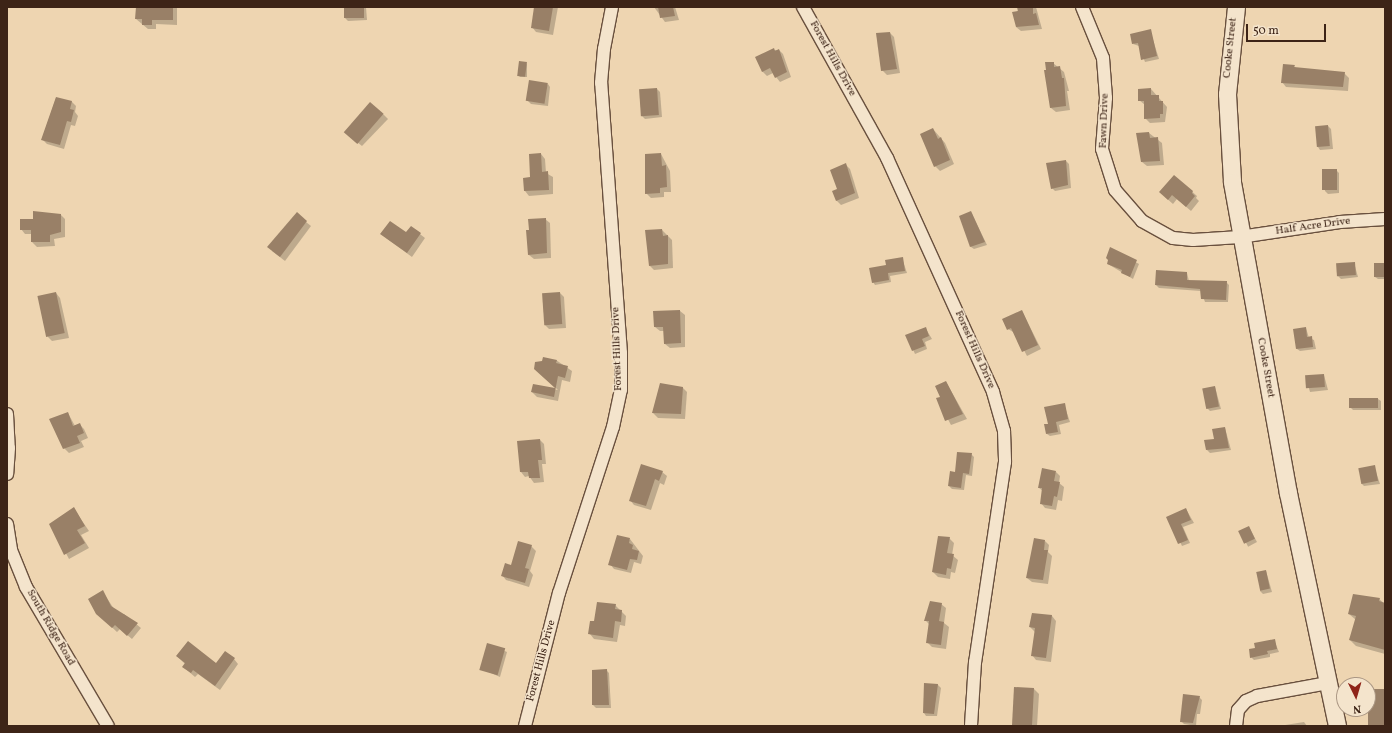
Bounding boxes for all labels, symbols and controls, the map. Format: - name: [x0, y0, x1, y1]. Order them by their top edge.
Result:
- scale bar: [1248, 16, 1328, 42]
- street label: Cooke Street: [1221, 17, 1241, 79]
- street label: Forest Hills Drive: [806, 19, 858, 99]
- text: 50 m: [1253, 23, 1279, 39]
- street label: Fawn Drive: [1097, 93, 1113, 149]
- street label: Half Acre Drive: [1275, 215, 1351, 239]
- street label: Forest Hills Drive: [610, 307, 626, 391]
- street label: Forest Hills Drive: [951, 309, 997, 391]
- street label: Cooke Street: [1253, 337, 1277, 399]
- street label: South Ridge Road: [23, 588, 77, 668]
- street label: Forest Hills Drive: [525, 619, 559, 703]
- north arrow: [1336, 677, 1376, 717]
- text: N: [1352, 701, 1362, 716]

